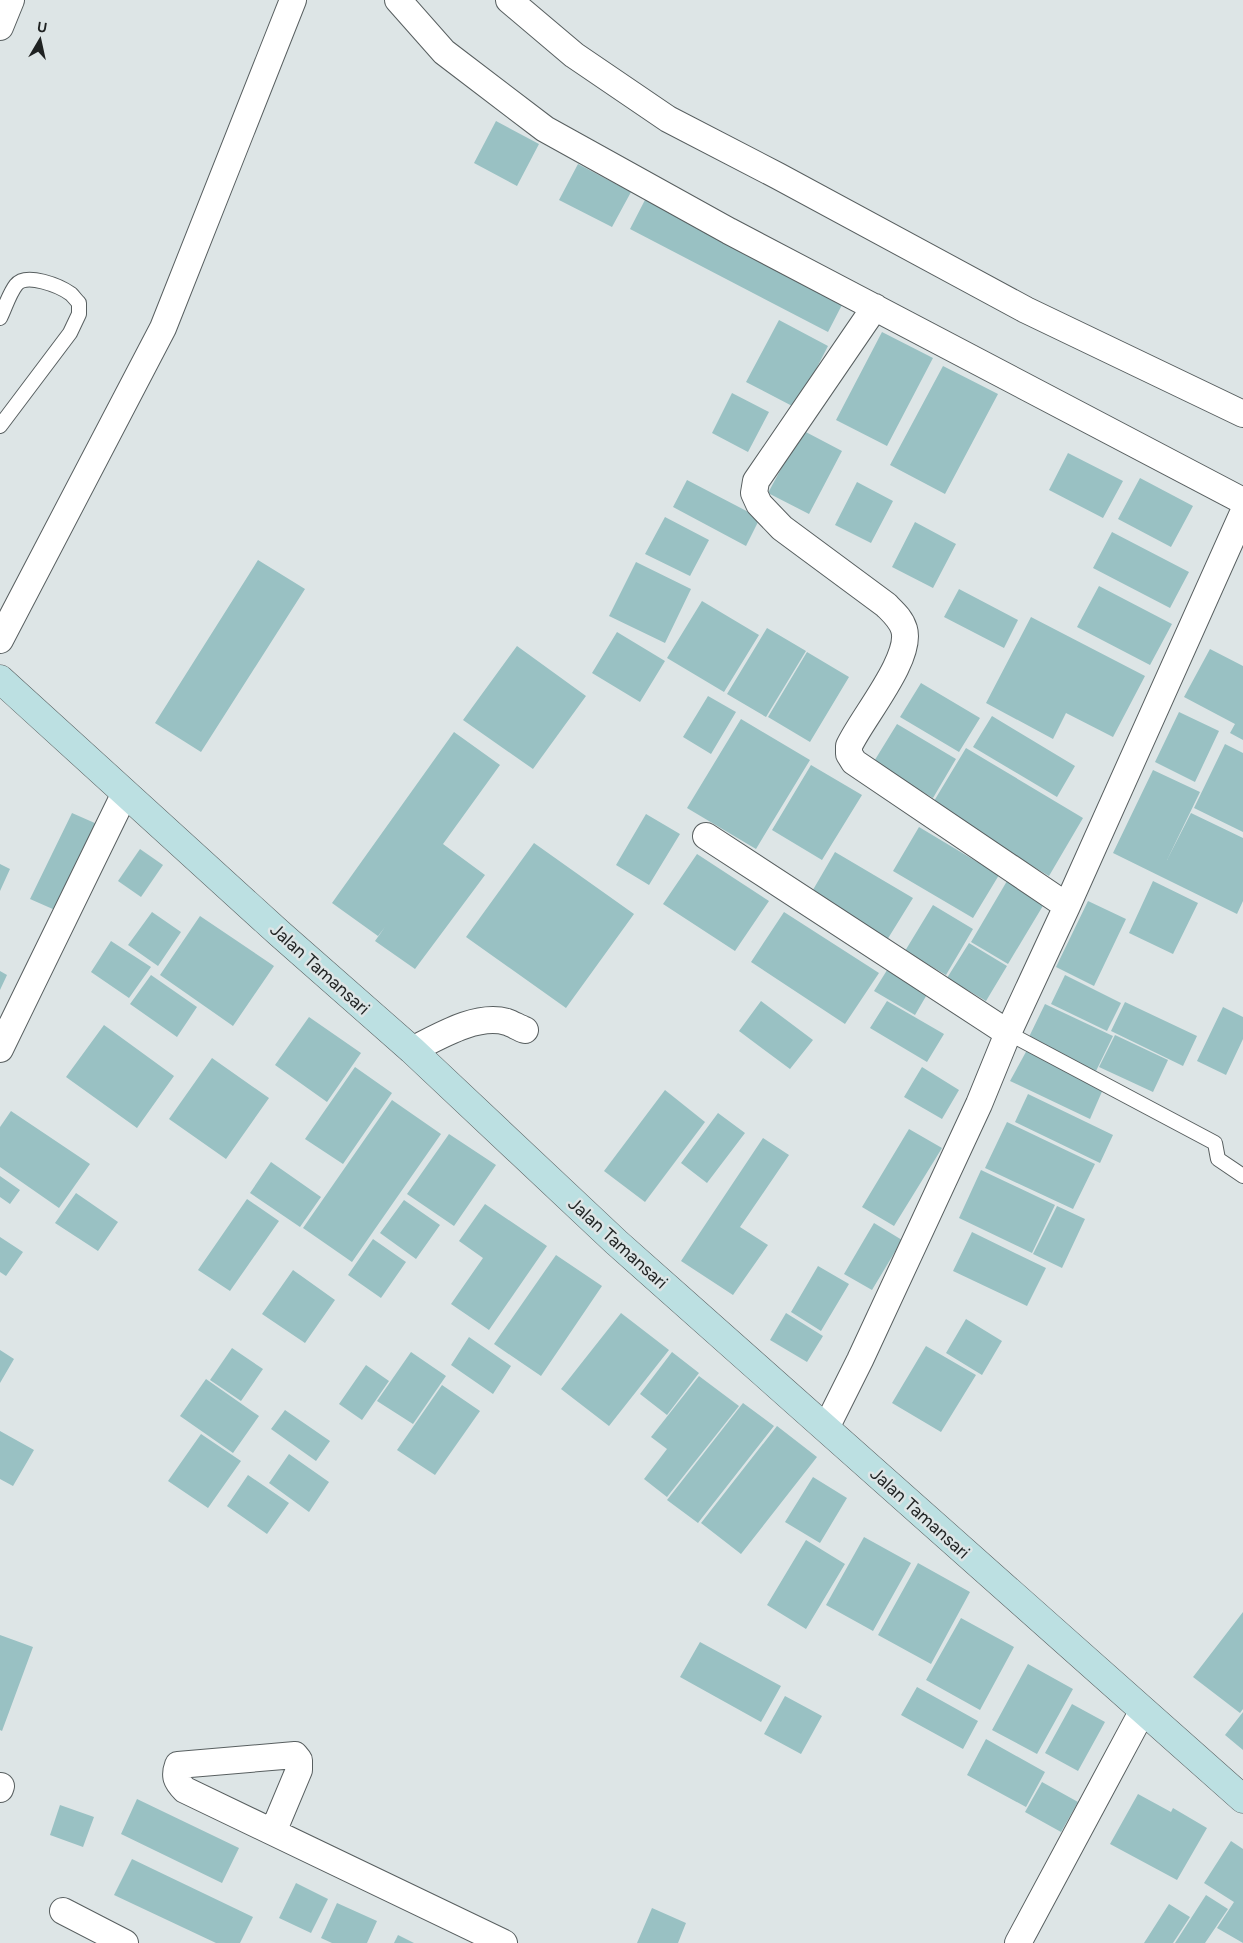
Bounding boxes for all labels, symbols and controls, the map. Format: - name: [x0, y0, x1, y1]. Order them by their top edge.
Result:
- north arrow: [15, 15, 65, 65]
- text: U: [36, 18, 48, 37]
- street label: Jalan Tamansari: [266, 919, 374, 1019]
- street label: Jalan Tamansari: [564, 1193, 672, 1293]
- street label: Jalan Tamansari: [866, 1463, 974, 1563]

